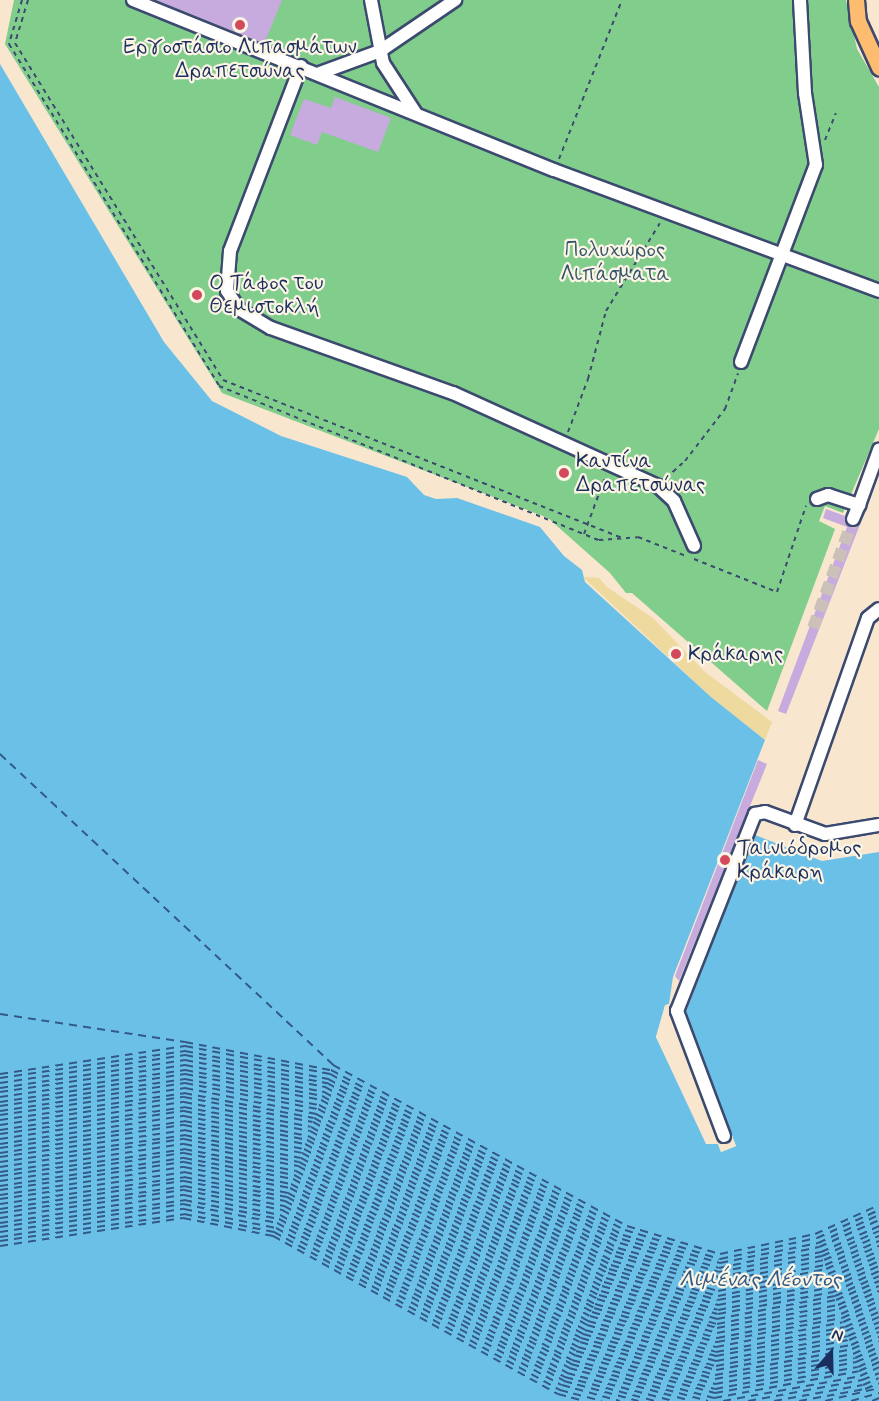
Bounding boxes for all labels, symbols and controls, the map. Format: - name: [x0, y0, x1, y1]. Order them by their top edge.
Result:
- marker: Εργοστάσιο Λιπασμάτων Δραπετσώνας: [233, 18, 247, 32]
- place label: Εργοστάσιο Λιπασμάτων Δραπετσώνας: [123, 34, 357, 84]
- park label: Πολυχώρος Λιπάσματα: [560, 237, 670, 287]
- place label: Ο Τάφος του Θεμιστοκλή: [209, 270, 323, 320]
- marker: Ο Τάφος του Θεμιστοκλή: [190, 288, 204, 302]
- place label: Καντίνα Δραπετσώνας: [576, 448, 705, 498]
- marker: Καντίνα Δραπετσώνας: [557, 466, 571, 480]
- place label: Κράκαρης: [688, 641, 783, 667]
- marker: Κράκαρης: [669, 647, 683, 661]
- place label: Ταινιόδρομος Κράκαρη: [737, 835, 861, 885]
- marker: Ταινιόδρομος Κράκαρη: [718, 853, 732, 867]
- water label: Λιμένας Λέοντος: [679, 1268, 841, 1294]
- north arrow: [801, 1323, 861, 1383]
- text: N: [829, 1324, 846, 1347]

